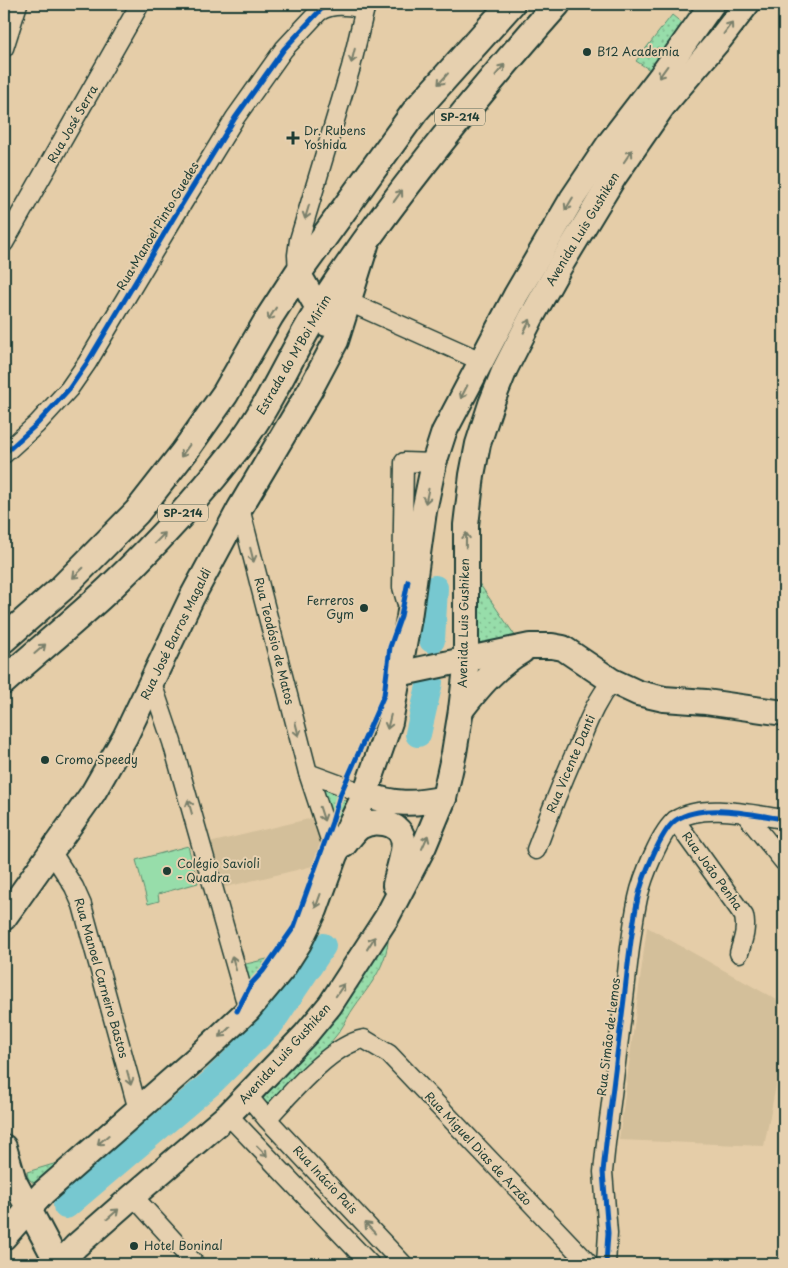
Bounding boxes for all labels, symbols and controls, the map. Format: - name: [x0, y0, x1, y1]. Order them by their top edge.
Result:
- one-way arrow: [723, 21, 733, 35]
- place label: B12 Academia: [597, 42, 680, 60]
- marker: B12 Academia: [581, 46, 593, 58]
- one-way arrow: [348, 47, 357, 63]
- one-way arrow: [494, 64, 505, 77]
- one-way arrow: [658, 65, 668, 79]
- one-way arrow: [437, 72, 449, 85]
- street label: Rua José Serra: [42, 81, 102, 166]
- road number: SP-214: [435, 108, 485, 125]
- place label: Dr. Rubens Yoshida: [304, 121, 366, 153]
- marker: Dr. Rubens Yoshida: [286, 131, 300, 145]
- one-way arrow: [623, 150, 633, 164]
- street label: Rua Manoel Pinto Guedes: [112, 157, 203, 293]
- street label: Avenida Luis Gushiken: [541, 168, 623, 289]
- one-way arrow: [393, 189, 403, 203]
- one-way arrow: [563, 197, 573, 211]
- one-way arrow: [302, 203, 312, 219]
- street label: Estrada do M'Boi Mirim: [251, 291, 335, 418]
- one-way arrow: [266, 306, 276, 320]
- one-way arrow: [523, 319, 532, 334]
- one-way arrow: [459, 384, 468, 399]
- one-way arrow: [180, 444, 190, 458]
- one-way arrow: [422, 487, 431, 503]
- road number: SP-214: [158, 504, 208, 522]
- one-way arrow: [154, 532, 166, 545]
- one-way arrow: [461, 532, 471, 548]
- one-way arrow: [248, 547, 257, 563]
- street label: Avenida Luis Gushiken: [453, 558, 473, 688]
- street label: Rua José Barros Magaldi: [135, 565, 215, 702]
- one-way arrow: [72, 567, 84, 579]
- street label: Rua Teodósio de Matos: [250, 575, 300, 707]
- place label: Ferreros Gym: [306, 591, 355, 623]
- marker: Ferreros Gym: [358, 602, 370, 614]
- one-way arrow: [34, 643, 47, 655]
- street label: Rua Vicente Danti: [541, 712, 599, 815]
- one-way arrow: [384, 714, 393, 730]
- one-way arrow: [293, 721, 302, 737]
- place label: Cromo Speedy: [55, 750, 138, 768]
- marker: Cromo Speedy: [39, 754, 51, 766]
- one-way arrow: [185, 799, 194, 815]
- one-way arrow: [317, 806, 327, 822]
- street label: Rua João Penha: [678, 828, 748, 914]
- one-way arrow: [421, 835, 431, 850]
- place label: Colégio Savioli - Quadra: [177, 854, 260, 886]
- marker: Colégio Savioli - Quadra: [161, 865, 173, 877]
- one-way arrow: [313, 893, 322, 908]
- street label: Rua Manoel Carneiro Bastos: [70, 896, 134, 1060]
- one-way arrow: [366, 936, 376, 950]
- one-way arrow: [229, 955, 239, 971]
- street label: Rua Simão de Lemos: [592, 976, 624, 1097]
- one-way arrow: [335, 983, 345, 997]
- street label: Avenida Luis Gushiken: [234, 999, 334, 1108]
- one-way arrow: [218, 1026, 231, 1038]
- one-way arrow: [125, 1069, 134, 1085]
- street label: Rua Miguel Dias de Arzão: [421, 1087, 537, 1209]
- one-way arrow: [97, 1134, 110, 1146]
- street label: Rua Inácio Pais: [289, 1141, 363, 1218]
- one-way arrow: [256, 1144, 268, 1157]
- one-way arrow: [106, 1208, 119, 1220]
- one-way arrow: [364, 1222, 376, 1235]
- place label: Hotel Boninal: [144, 1236, 223, 1254]
- marker: Hotel Boninal: [128, 1240, 140, 1252]

